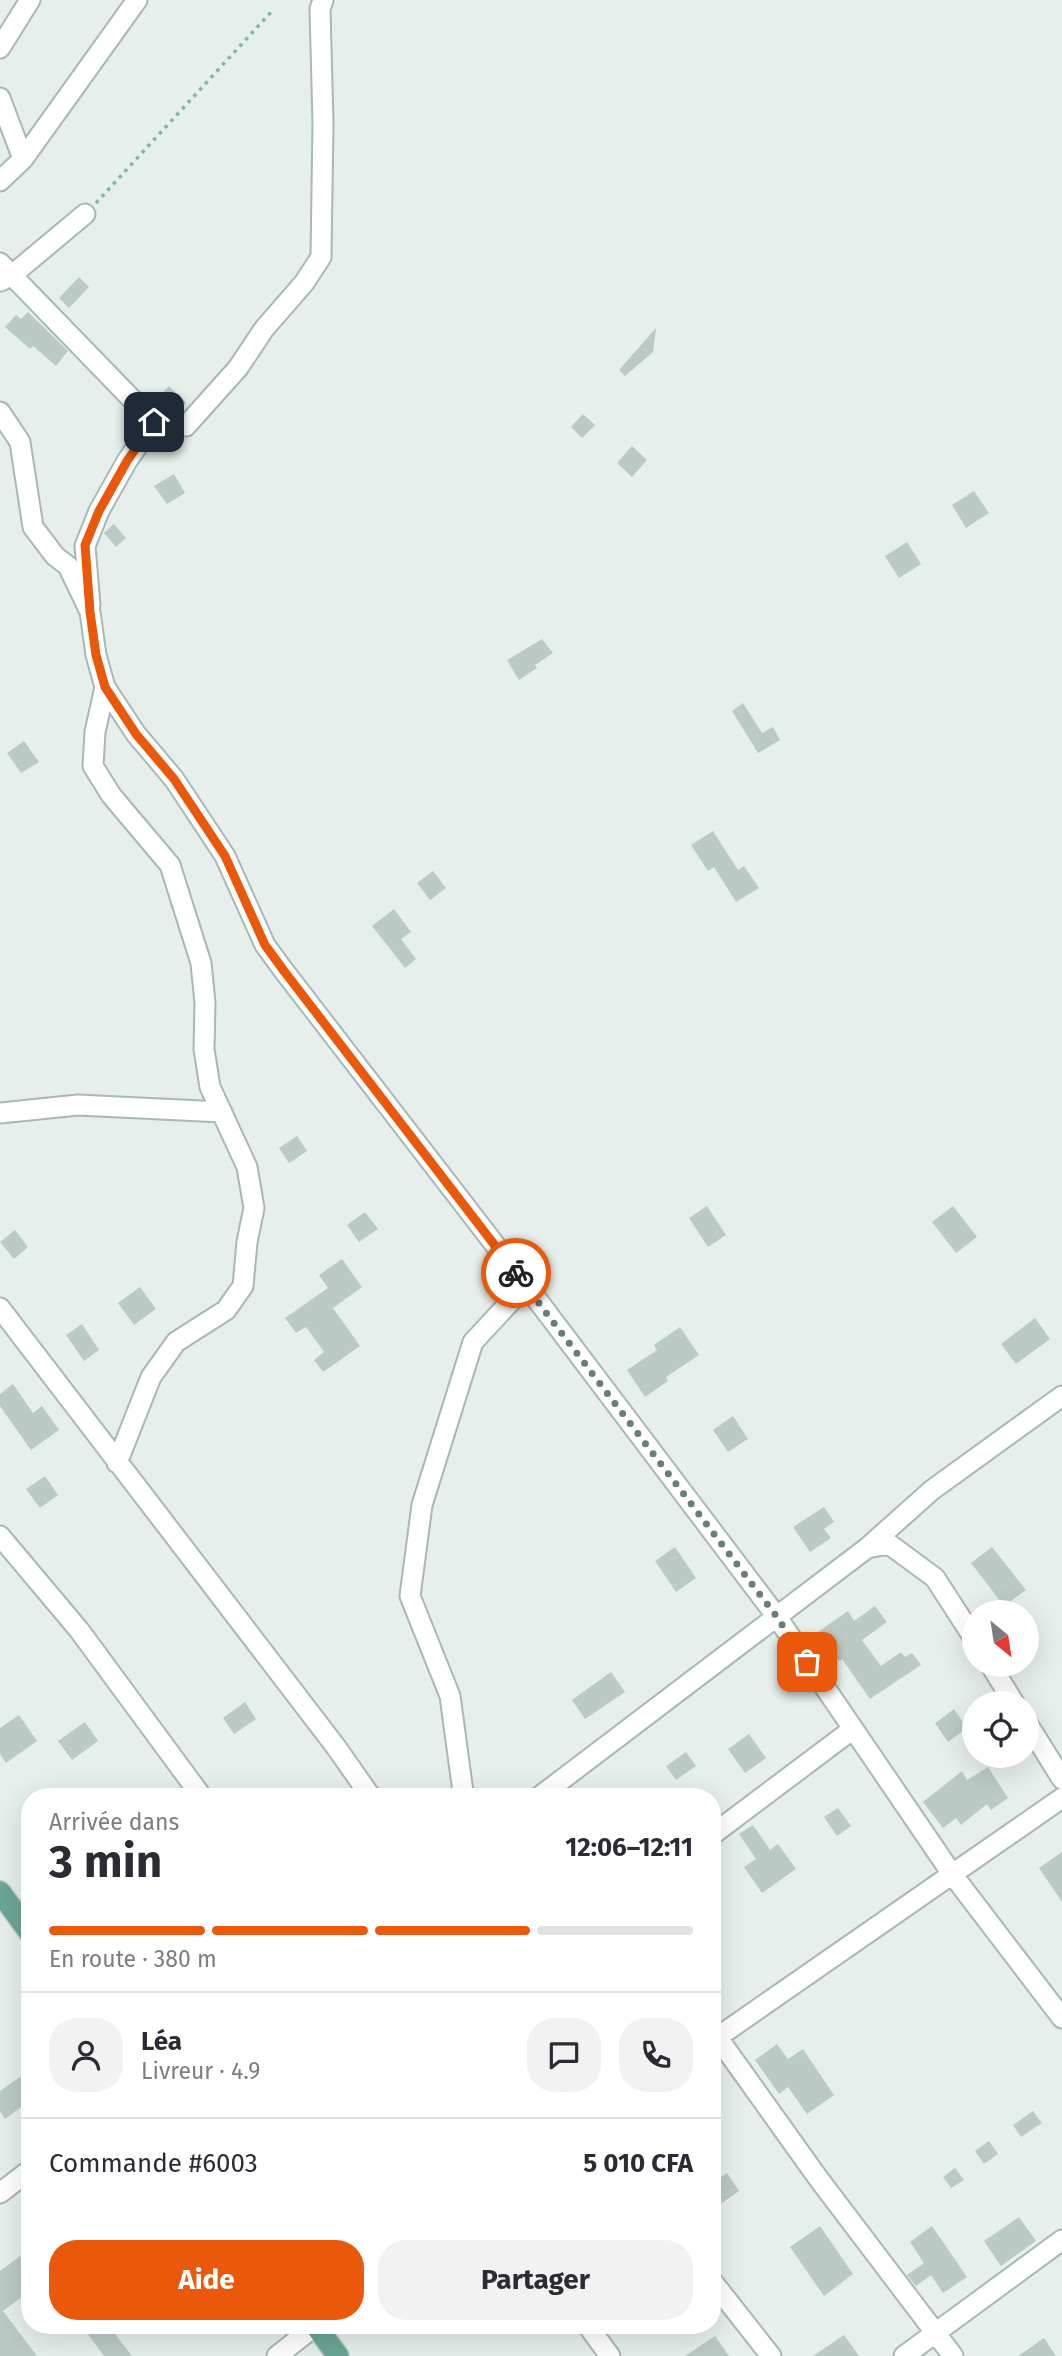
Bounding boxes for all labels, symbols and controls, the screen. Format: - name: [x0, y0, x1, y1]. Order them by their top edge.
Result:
- pin: [124, 392, 184, 452]
- icon: home: [135, 403, 173, 441]
- courier: [481, 1238, 551, 1308]
- icon: bike: [497, 1254, 535, 1292]
- north arrow: [962, 1600, 1040, 1676]
- map controls: [962, 1600, 1039, 1768]
- pin: [777, 1632, 837, 1692]
- icon: bag: [788, 1643, 826, 1681]
- button: locate: [962, 1691, 1039, 1768]
- text: Arrivée dans: [49, 1808, 179, 1836]
- text: 12:06–12:11: [565, 1832, 693, 1863]
- text: 3 min: [49, 1834, 162, 1889]
- text: En route · 380 m: [49, 1945, 217, 1973]
- button: person: [49, 2018, 123, 2092]
- button: chat: [527, 2018, 601, 2092]
- button: phone: [619, 2018, 693, 2092]
- text: Léa: [141, 2026, 182, 2057]
- text: Livreur · 4.9: [141, 2057, 260, 2085]
- text: Commande #6003: [49, 2148, 258, 2179]
- text: 5 010 CFA: [583, 2148, 693, 2179]
- button: Aide: [49, 2240, 364, 2320]
- button: Partager: [378, 2240, 693, 2320]

